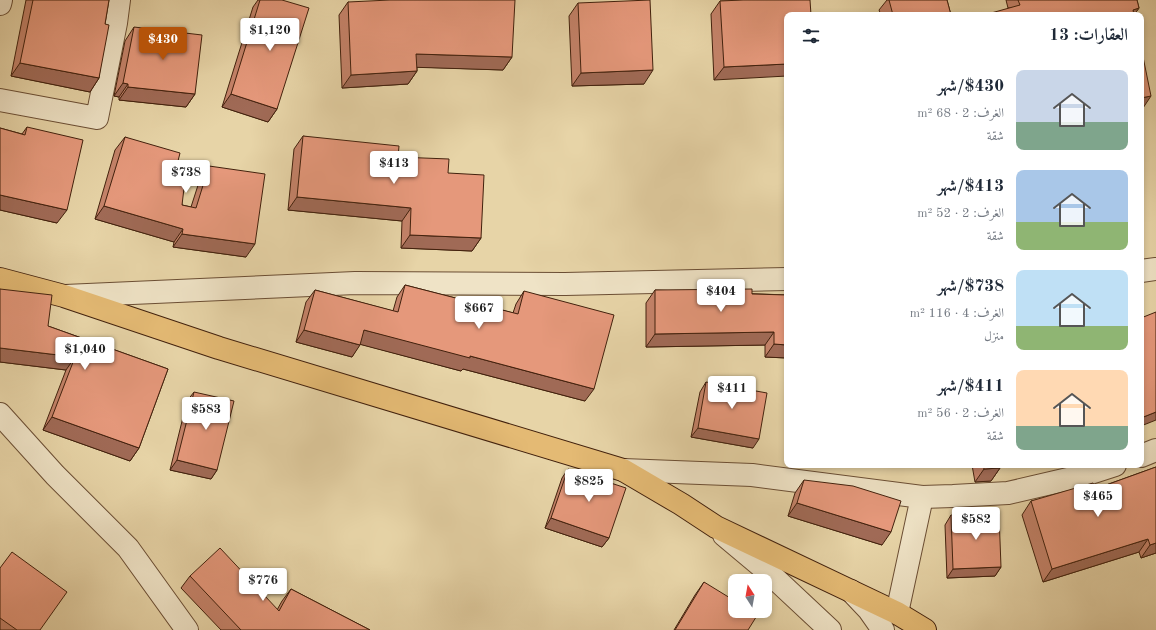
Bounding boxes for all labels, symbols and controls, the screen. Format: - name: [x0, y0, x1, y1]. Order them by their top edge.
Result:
- pin: $1,120: [237, 18, 303, 52]
- text: $1,120: [249, 24, 291, 37]
- icon: filters: [800, 25, 822, 47]
- pin: $430: [139, 27, 187, 61]
- text: العقارات: 13: [1049, 27, 1128, 44]
- text: $430: [148, 33, 178, 46]
- text: $430/شهر: [937, 78, 1004, 95]
- icon: home: [1048, 86, 1096, 134]
- text: الغرف: 2 · 68 m²: [917, 107, 1004, 120]
- text: شقة: [987, 130, 1004, 143]
- pin: $413: [370, 151, 418, 185]
- text: $413: [379, 157, 409, 170]
- pin: $738: [162, 160, 210, 194]
- text: $738: [171, 166, 201, 179]
- text: $413/شهر: [937, 178, 1004, 195]
- icon: home: [1048, 186, 1096, 234]
- text: الغرف: 2 · 52 m²: [917, 207, 1004, 220]
- text: شقة: [987, 230, 1004, 243]
- text: $738/شهر: [937, 278, 1004, 295]
- pin: $404: [697, 279, 745, 313]
- text: $404: [706, 285, 736, 298]
- icon: home: [1048, 286, 1096, 334]
- pin: $667: [455, 296, 503, 330]
- text: $667: [464, 302, 494, 315]
- text: الغرف: 4 · 116 m²: [910, 307, 1004, 320]
- text: منزل: [984, 330, 1004, 343]
- pin: $1,040: [52, 337, 118, 371]
- text: $1,040: [64, 343, 106, 356]
- pin: $411: [708, 376, 756, 410]
- text: $411/شهر: [937, 378, 1004, 395]
- text: $411: [717, 382, 747, 395]
- icon: home: [1048, 386, 1096, 434]
- pin: $583: [182, 397, 230, 431]
- text: $583: [191, 403, 221, 416]
- text: الغرف: 2 · 56 m²: [917, 407, 1004, 420]
- text: شقة: [987, 430, 1004, 443]
- pin: $825: [565, 469, 613, 503]
- text: $825: [574, 475, 604, 488]
- pin: $465: [1074, 484, 1122, 518]
- text: $465: [1083, 490, 1113, 503]
- pin: $582: [952, 507, 1000, 541]
- text: $582: [961, 513, 991, 526]
- pin: $776: [239, 568, 287, 602]
- text: $776: [248, 574, 278, 587]
- north arrow: [728, 574, 772, 618]
- map controls: [728, 574, 772, 618]

